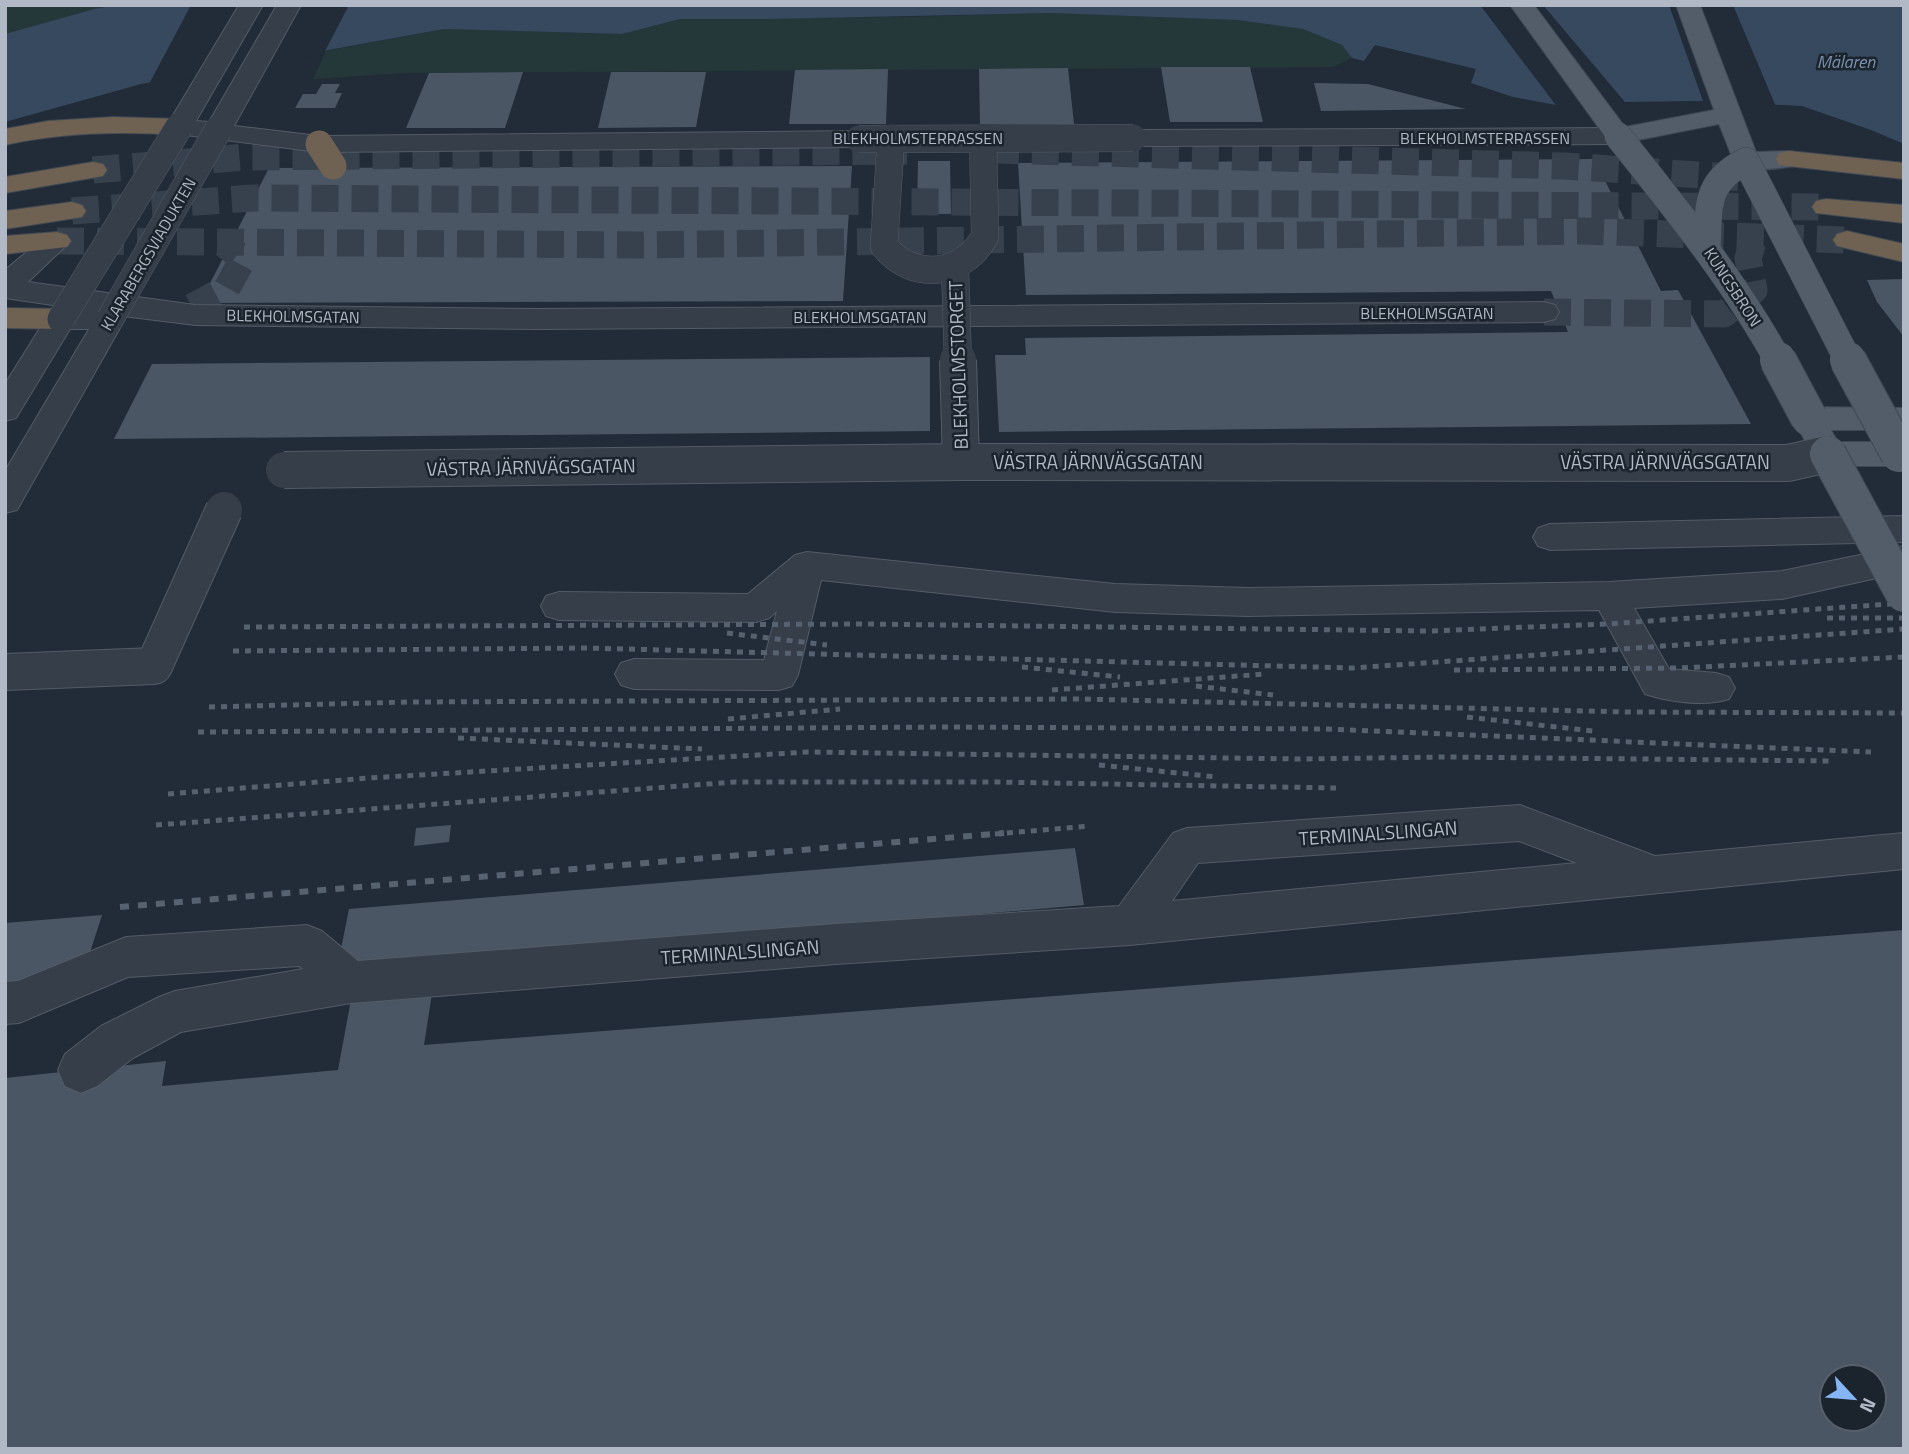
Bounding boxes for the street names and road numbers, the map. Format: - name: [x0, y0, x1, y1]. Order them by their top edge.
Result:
- street label: BLEKHOLMSTERRASSEN: [833, 126, 1003, 150]
- street label: BLEKHOLMSTERRASSEN: [1400, 126, 1570, 150]
- street label: KLARABERGSVIADUKTEN: [94, 173, 202, 335]
- street label: KUNGSBRON: [1698, 243, 1768, 331]
- street label: BLEKHOLMSTORGET: [940, 280, 975, 450]
- street label: BLEKHOLMSGATAN: [1360, 301, 1494, 325]
- street label: BLEKHOLMSGATAN: [226, 303, 360, 329]
- street label: BLEKHOLMSGATAN: [793, 305, 927, 329]
- street label: VÄSTRA JÄRNVÄGSGATAN: [993, 447, 1203, 476]
- street label: VÄSTRA JÄRNVÄGSGATAN: [1560, 447, 1770, 476]
- street label: VÄSTRA JÄRNVÄGSGATAN: [426, 450, 636, 483]
- street label: TERMINALSLINGAN: [1298, 812, 1458, 853]
- street label: TERMINALSLINGAN: [660, 931, 820, 972]

